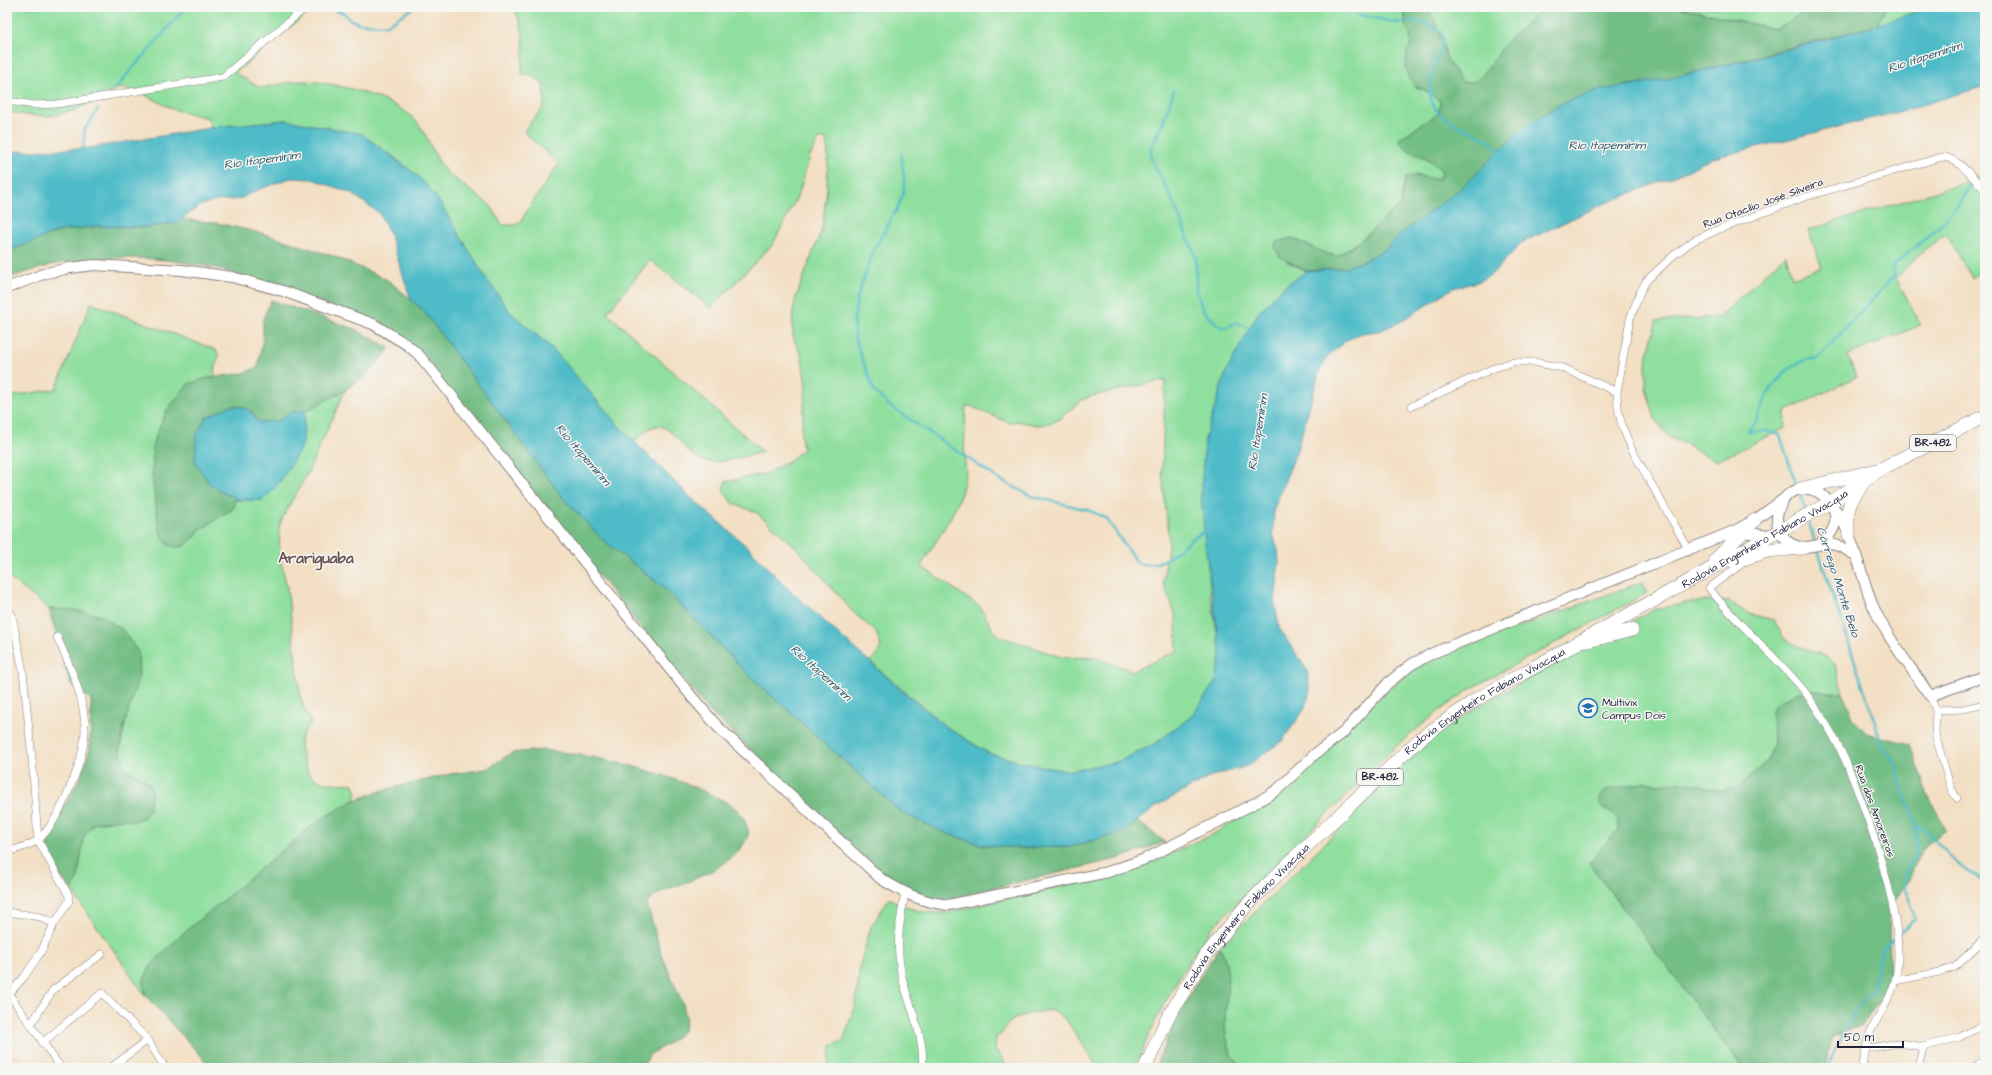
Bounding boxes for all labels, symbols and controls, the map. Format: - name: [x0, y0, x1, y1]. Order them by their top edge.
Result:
- water label: Rio Itapemirim: [1886, 37, 1966, 77]
- water label: Rio Itapemirim: [1569, 137, 1647, 154]
- water label: Rio Itapemirim: [223, 146, 303, 174]
- street label: Rua Otacílio José Silveira: [1701, 174, 1826, 232]
- water label: Rio Itapemirim: [1244, 391, 1273, 471]
- water label: Rio Itapemirim: [551, 420, 616, 491]
- road number: BR-482: [1910, 435, 1956, 451]
- street label: Rodovia Engenheiro Fabiano Vivacqua: [1679, 485, 1851, 591]
- water label: Córrego Monte Belo: [1811, 525, 1864, 641]
- district label: Arariguaba: [278, 548, 354, 571]
- water label: Rio Itapemirim: [787, 641, 856, 706]
- street label: Rodovia Engenheiro Fabiano Vivacqua: [1401, 644, 1568, 758]
- place label: Multivix Campus Dois: [1602, 695, 1667, 723]
- school or university icon: Multivix Campus Dois: [1577, 697, 1599, 719]
- street label: Rua das Amoreiras: [1851, 763, 1899, 860]
- road number: BR-482: [1357, 769, 1403, 785]
- street label: Rodovia Engenheiro Fabiano Vivacqua: [1179, 840, 1313, 992]
- scale bar: [1838, 1023, 1903, 1049]
- text: 50 m: [1844, 1029, 1875, 1046]

